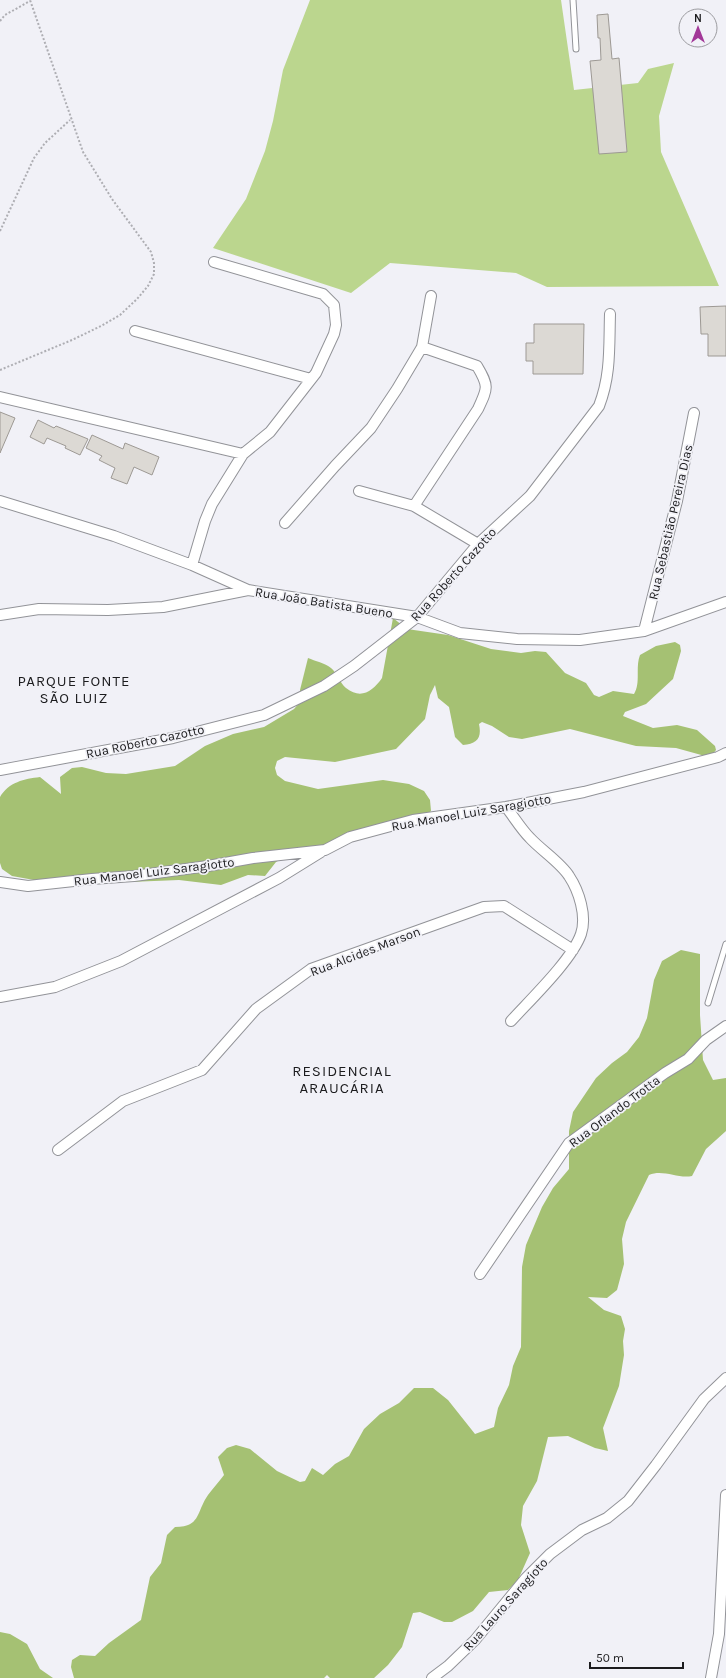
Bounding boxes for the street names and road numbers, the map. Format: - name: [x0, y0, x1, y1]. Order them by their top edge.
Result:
- street label: Rua Sebastião Pereira Dias: [645, 443, 696, 601]
- street label: Rua Roberto Cazotto: [407, 525, 499, 624]
- street label: Rua João Batista Bueno: [254, 584, 394, 621]
- street label: Rua Roberto Cazotto: [85, 722, 206, 761]
- street label: Rua Manoel Luiz Saragiotto: [390, 791, 552, 834]
- street label: Rua Manoel Luiz Saragiotto: [73, 854, 235, 889]
- street label: Rua Alcides Marson: [308, 924, 422, 979]
- street label: Rua Orlando Trotta: [566, 1072, 663, 1150]
- street label: Rua Lauro Saragioto: [460, 1555, 551, 1654]

